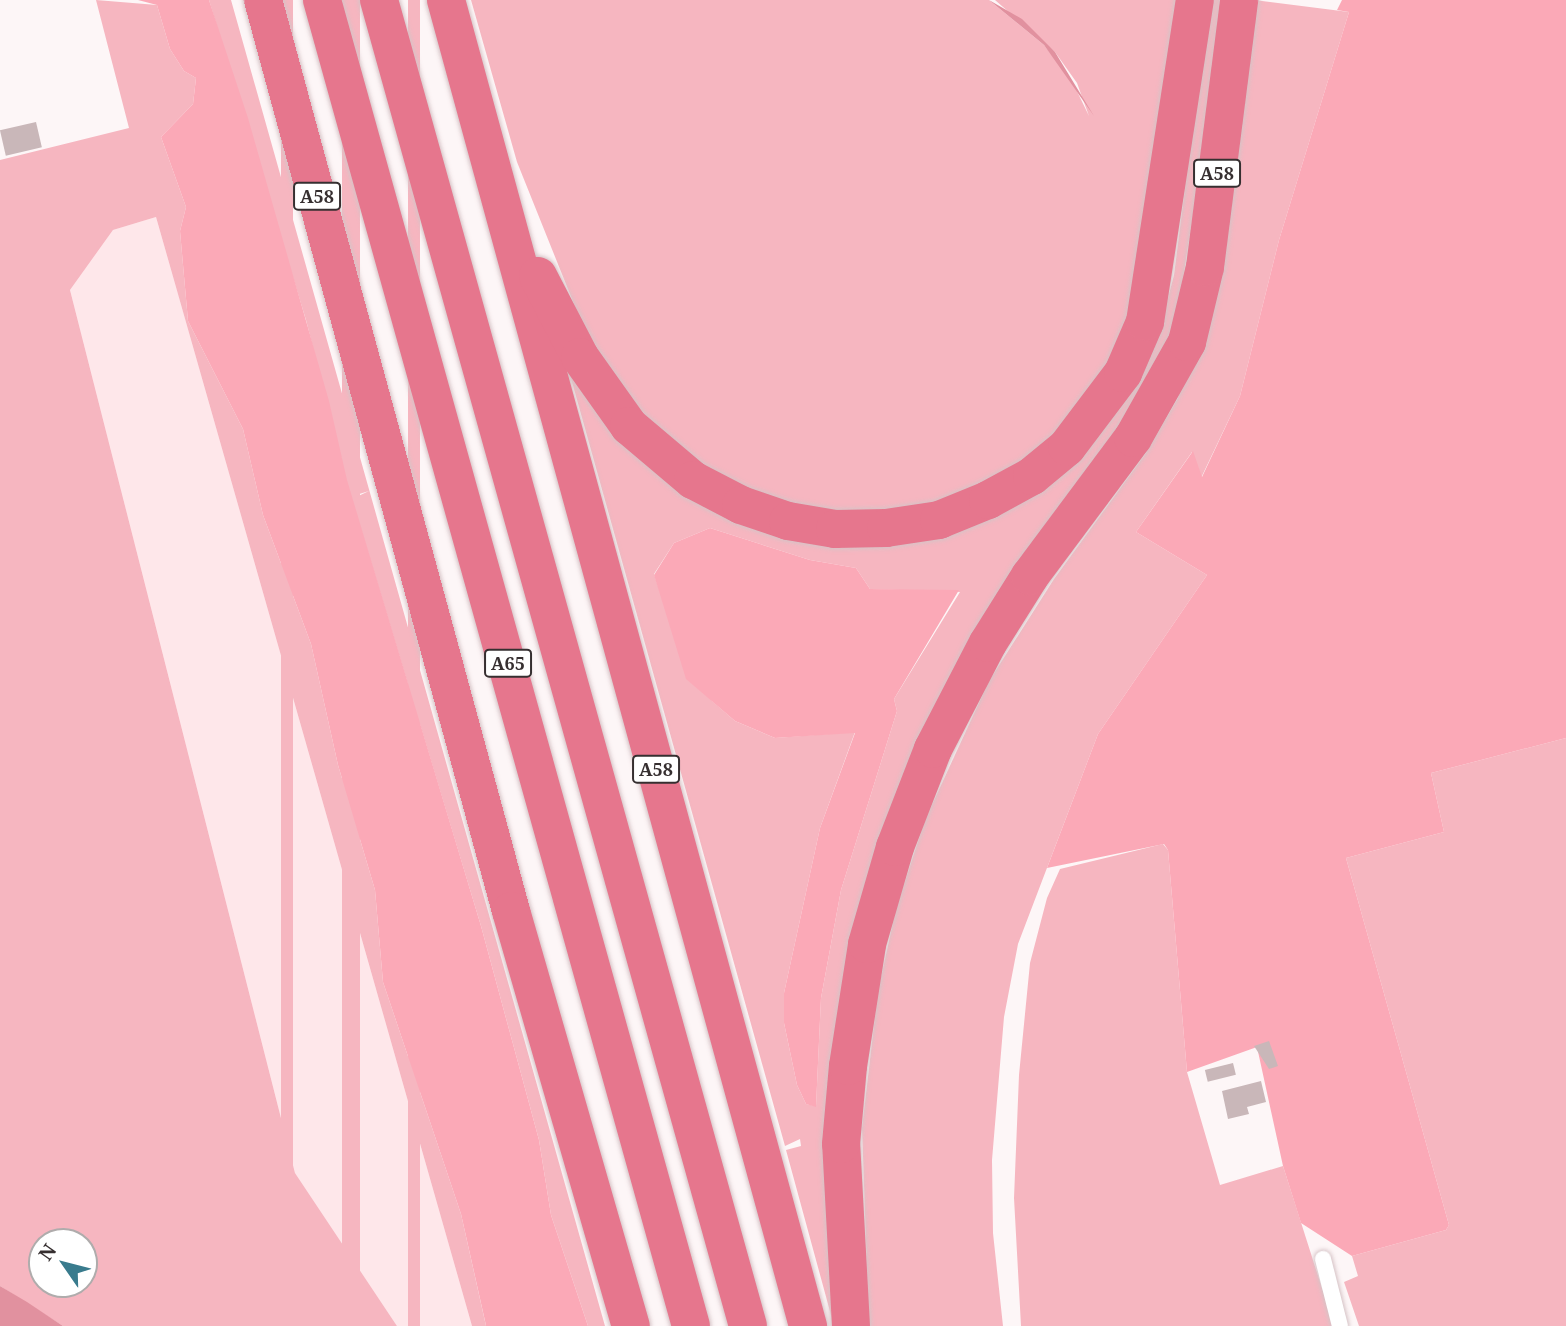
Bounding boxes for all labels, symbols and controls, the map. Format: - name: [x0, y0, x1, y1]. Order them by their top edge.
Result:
- road number: A58: [1192, 158, 1242, 188]
- road number: A58: [292, 182, 342, 210]
- road number: A65: [484, 648, 532, 678]
- road number: A58: [632, 754, 680, 784]
- north arrow: [28, 1228, 98, 1298]
- text: N: [32, 1239, 62, 1266]

